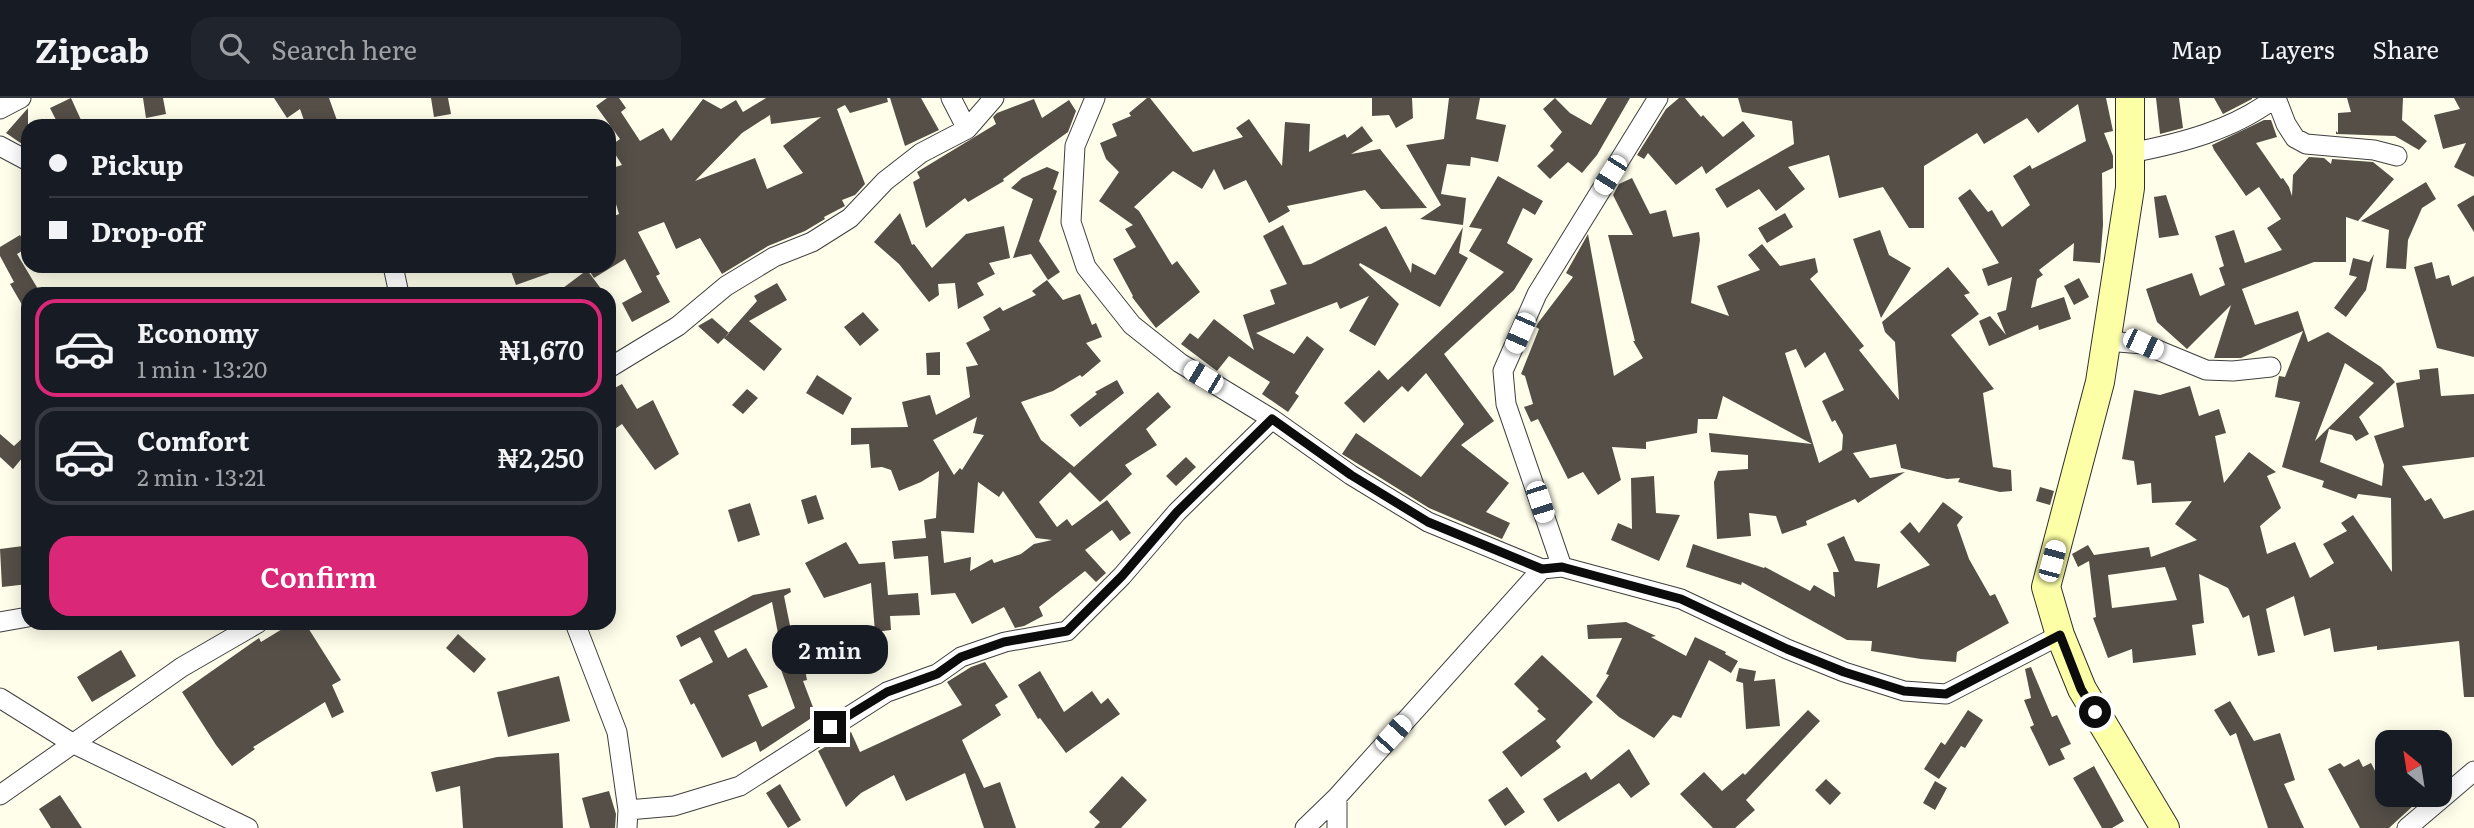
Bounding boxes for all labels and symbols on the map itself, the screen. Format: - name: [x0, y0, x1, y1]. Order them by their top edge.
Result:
- car: [1590, 152, 1631, 198]
- car: [1502, 310, 1539, 356]
- car: [2120, 326, 2167, 362]
- car: [1180, 357, 1227, 397]
- car: [1524, 479, 1557, 525]
- car: [2037, 538, 2068, 584]
- callout: 2 min: [772, 626, 888, 674]
- route start: [2079, 696, 2111, 728]
- route end: [814, 711, 846, 743]
- car: [1372, 711, 1415, 757]
- north arrow: [2375, 730, 2452, 807]

